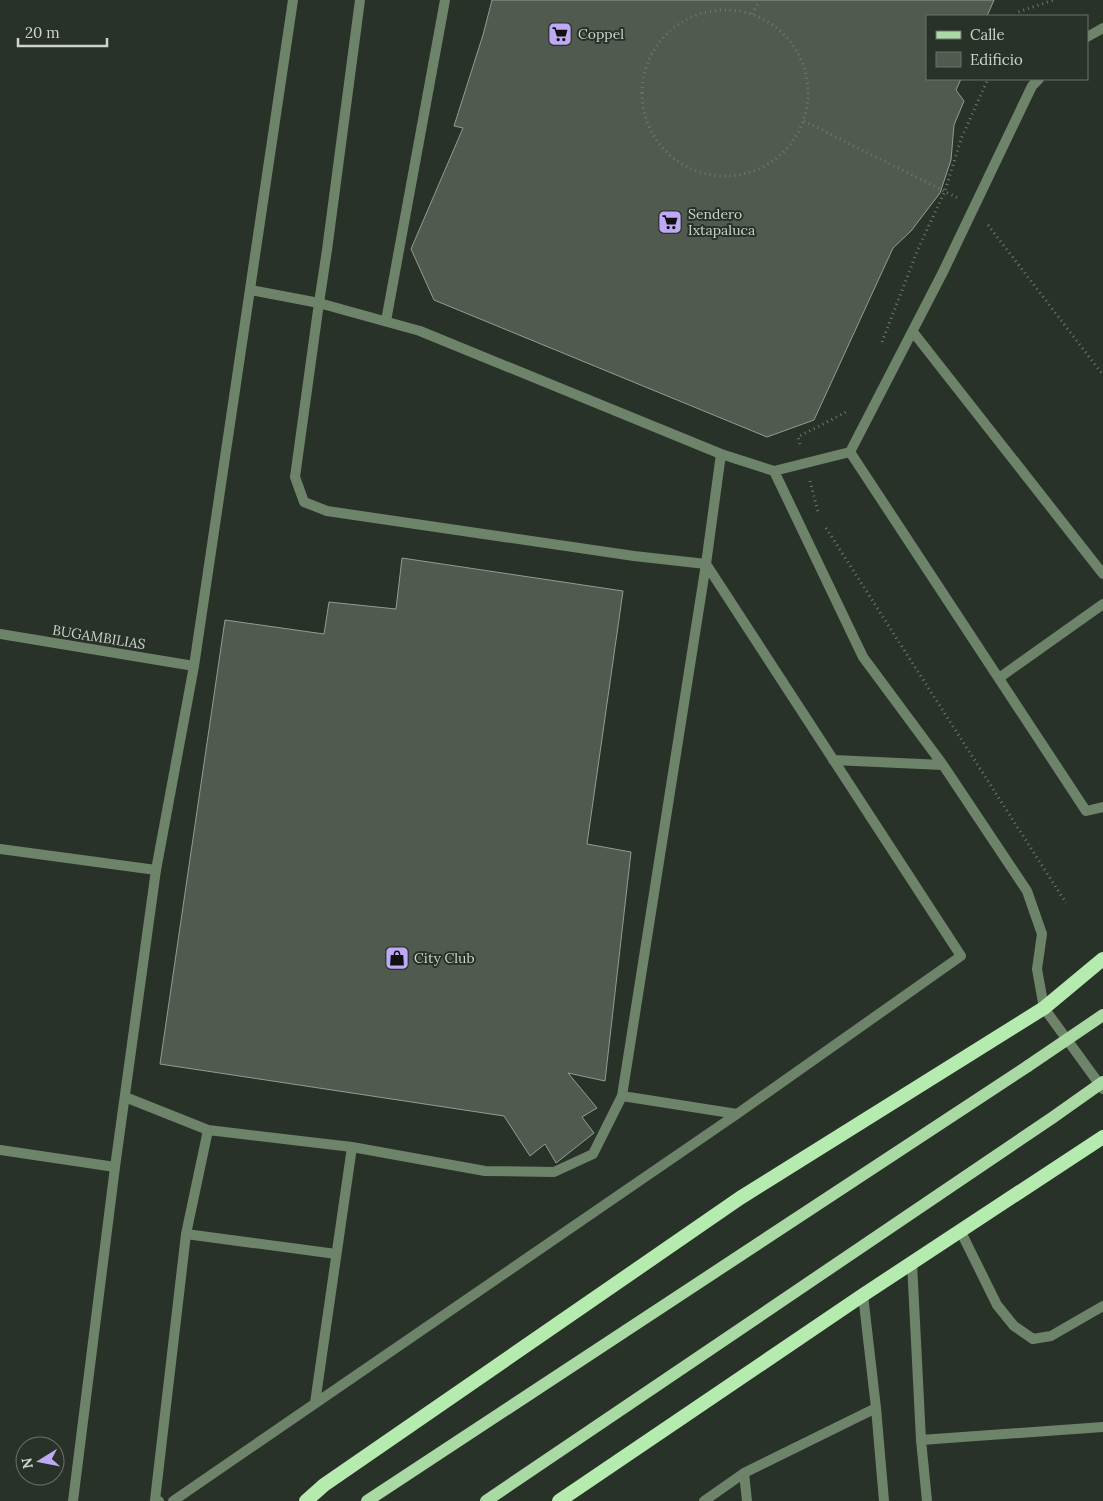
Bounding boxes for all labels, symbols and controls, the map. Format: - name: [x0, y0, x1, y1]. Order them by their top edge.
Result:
- scale bar: [18, 15, 106, 47]
- legend: [926, 15, 1088, 80]
- supermarket icon: Coppel: [547, 21, 573, 47]
- text: 20 m: [25, 23, 60, 42]
- place label: Coppel: [578, 25, 624, 43]
- text: Calle: [970, 25, 1005, 44]
- text: Edificio: [970, 50, 1023, 69]
- place label: Sendero Ixtapaluca: [688, 205, 755, 239]
- supermarket icon: Sendero Ixtapaluca: [657, 209, 683, 235]
- street label: BUGAMBILIAS: [51, 621, 147, 653]
- shop icon: City Club: [384, 945, 410, 971]
- place label: City Club: [414, 949, 475, 967]
- north arrow: [15, 1436, 65, 1486]
- text: N: [17, 1456, 37, 1470]

